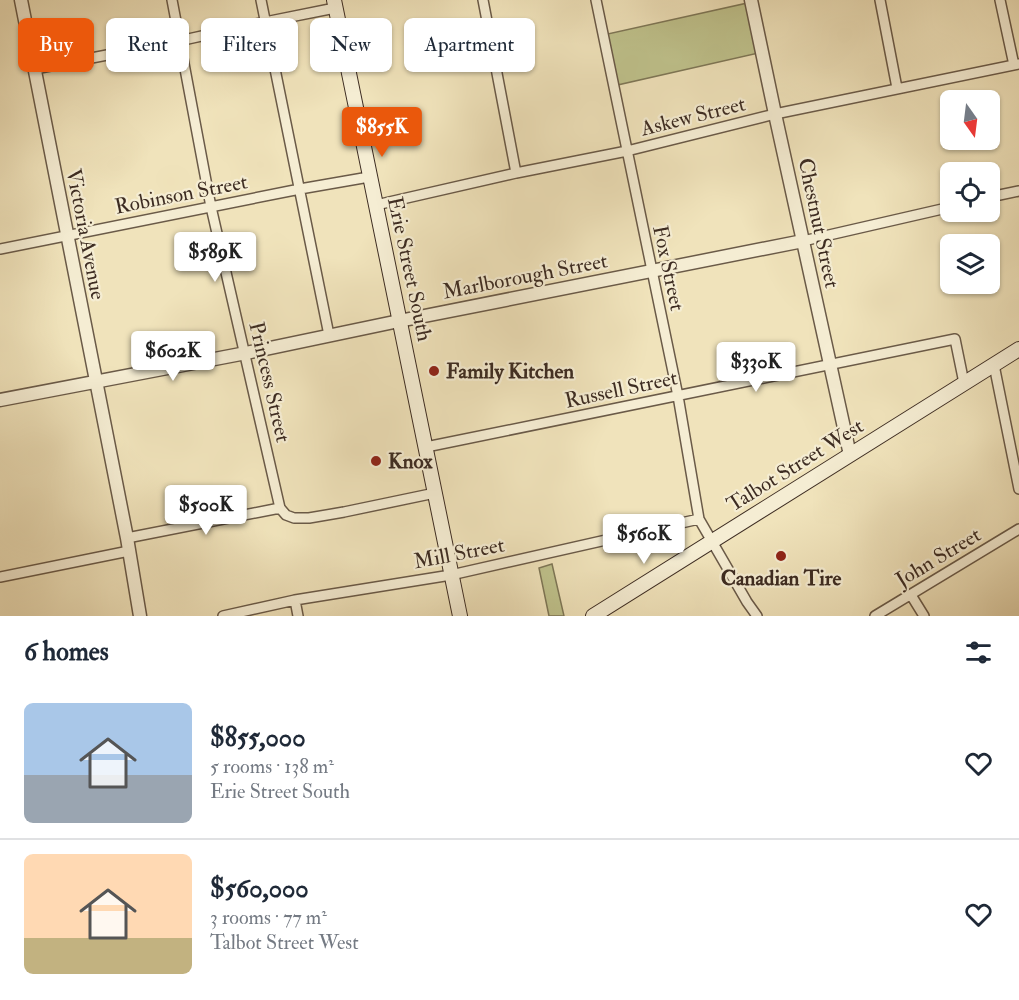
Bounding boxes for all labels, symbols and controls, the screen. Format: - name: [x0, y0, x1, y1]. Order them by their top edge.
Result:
- chip: Buy: [18, 18, 94, 72]
- chip: Rent: [106, 18, 189, 72]
- chip: Filters: [201, 18, 298, 72]
- chip: New: [310, 18, 392, 72]
- chip: Apartment: [404, 18, 535, 72]
- street label: Askew Street: [637, 90, 748, 143]
- north arrow: [940, 90, 1000, 150]
- map controls: [940, 90, 1000, 294]
- pin: $855K: [340, 107, 424, 158]
- text: $855K: [356, 114, 408, 139]
- street label: Chestnut Street: [792, 155, 846, 291]
- button: locate: [940, 162, 1000, 222]
- street label: Victoria Avenue: [60, 166, 111, 302]
- street label: Robinson Street: [112, 168, 250, 221]
- street label: Erie Street South: [381, 194, 438, 344]
- street label: Fox Street: [646, 223, 691, 314]
- pin: $589K: [173, 232, 257, 283]
- button: layers: [940, 234, 1000, 294]
- text: $589K: [188, 239, 242, 264]
- street label: Marlborough Street: [440, 247, 610, 306]
- street label: Princess Street: [243, 319, 297, 445]
- pin: $602K: [131, 331, 215, 382]
- text: $602K: [145, 338, 201, 363]
- pin: $330K: [714, 342, 798, 393]
- text: $330K: [731, 349, 781, 374]
- place label: Family Kitchen: [446, 358, 574, 385]
- marker: Family Kitchen: [427, 364, 441, 378]
- street label: Russell Street: [562, 364, 680, 415]
- street label: Talbot Street West: [722, 413, 869, 518]
- place label: Knox: [388, 448, 433, 475]
- marker: Knox: [369, 454, 383, 468]
- pin: $500K: [164, 485, 248, 536]
- text: $500K: [179, 492, 233, 517]
- pin: $560K: [602, 514, 686, 565]
- text: $560K: [617, 521, 671, 546]
- street label: John Street: [890, 521, 986, 594]
- street label: Mill Street: [412, 531, 507, 575]
- marker: Canadian Tire: [774, 549, 788, 563]
- place label: Canadian Tire: [721, 565, 842, 592]
- text: 6 homes: [24, 636, 109, 668]
- icon: filters: [962, 636, 995, 669]
- text: $855,000: [210, 722, 306, 754]
- icon: home: [72, 727, 144, 799]
- icon: heart: [962, 747, 995, 780]
- text: 5 rooms · 138 m²: [210, 754, 334, 779]
- text: Erie Street South: [210, 779, 350, 804]
- text: $560,000: [210, 873, 309, 905]
- icon: home: [72, 878, 144, 950]
- icon: heart: [962, 898, 995, 931]
- text: 3 rooms · 77 m²: [210, 905, 327, 930]
- text: Talbot Street West: [210, 930, 359, 955]

